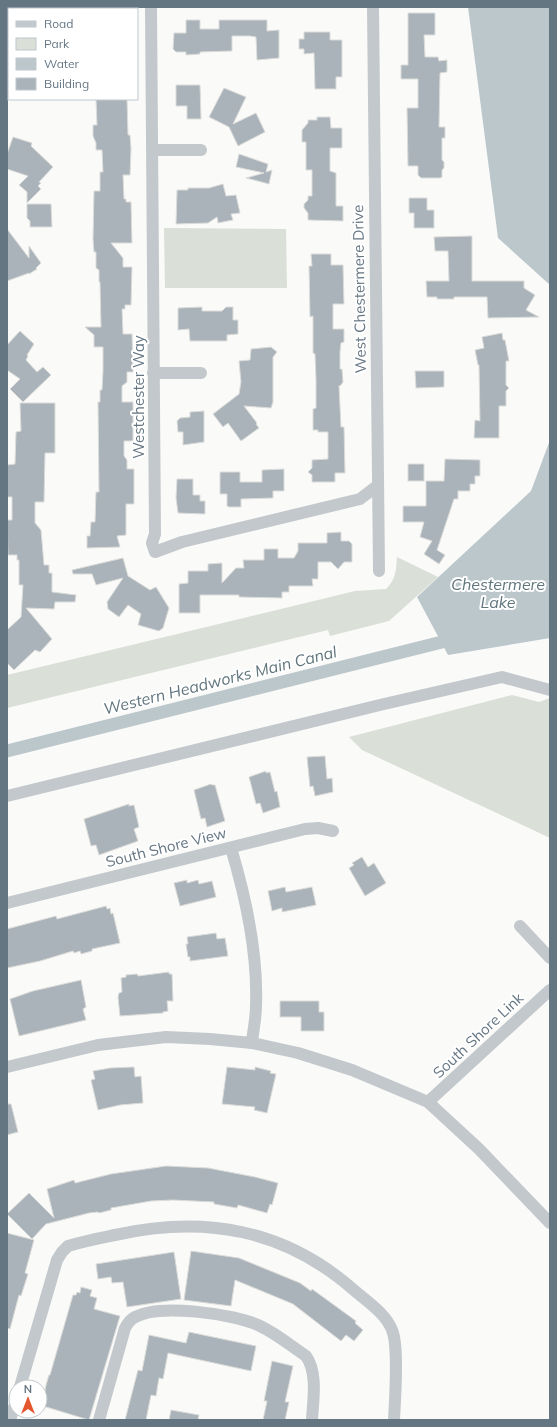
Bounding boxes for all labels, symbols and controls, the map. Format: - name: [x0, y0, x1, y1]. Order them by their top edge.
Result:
- legend: [8, 8, 138, 100]
- text: Road: [44, 16, 73, 31]
- text: Park: [44, 36, 70, 51]
- text: Water: [44, 56, 80, 71]
- text: Building: [44, 76, 89, 91]
- street label: West Chestermere Drive: [348, 204, 370, 374]
- street label: Westchester Way: [129, 335, 148, 459]
- water label: Chestermere Lake: [451, 574, 545, 612]
- water label: Western Headworks Main Canal: [101, 641, 339, 719]
- street label: South Shore View: [104, 823, 228, 871]
- street label: South Shore Link: [429, 988, 527, 1082]
- north arrow: [8, 1379, 48, 1419]
- text: N: [24, 1382, 32, 1396]

